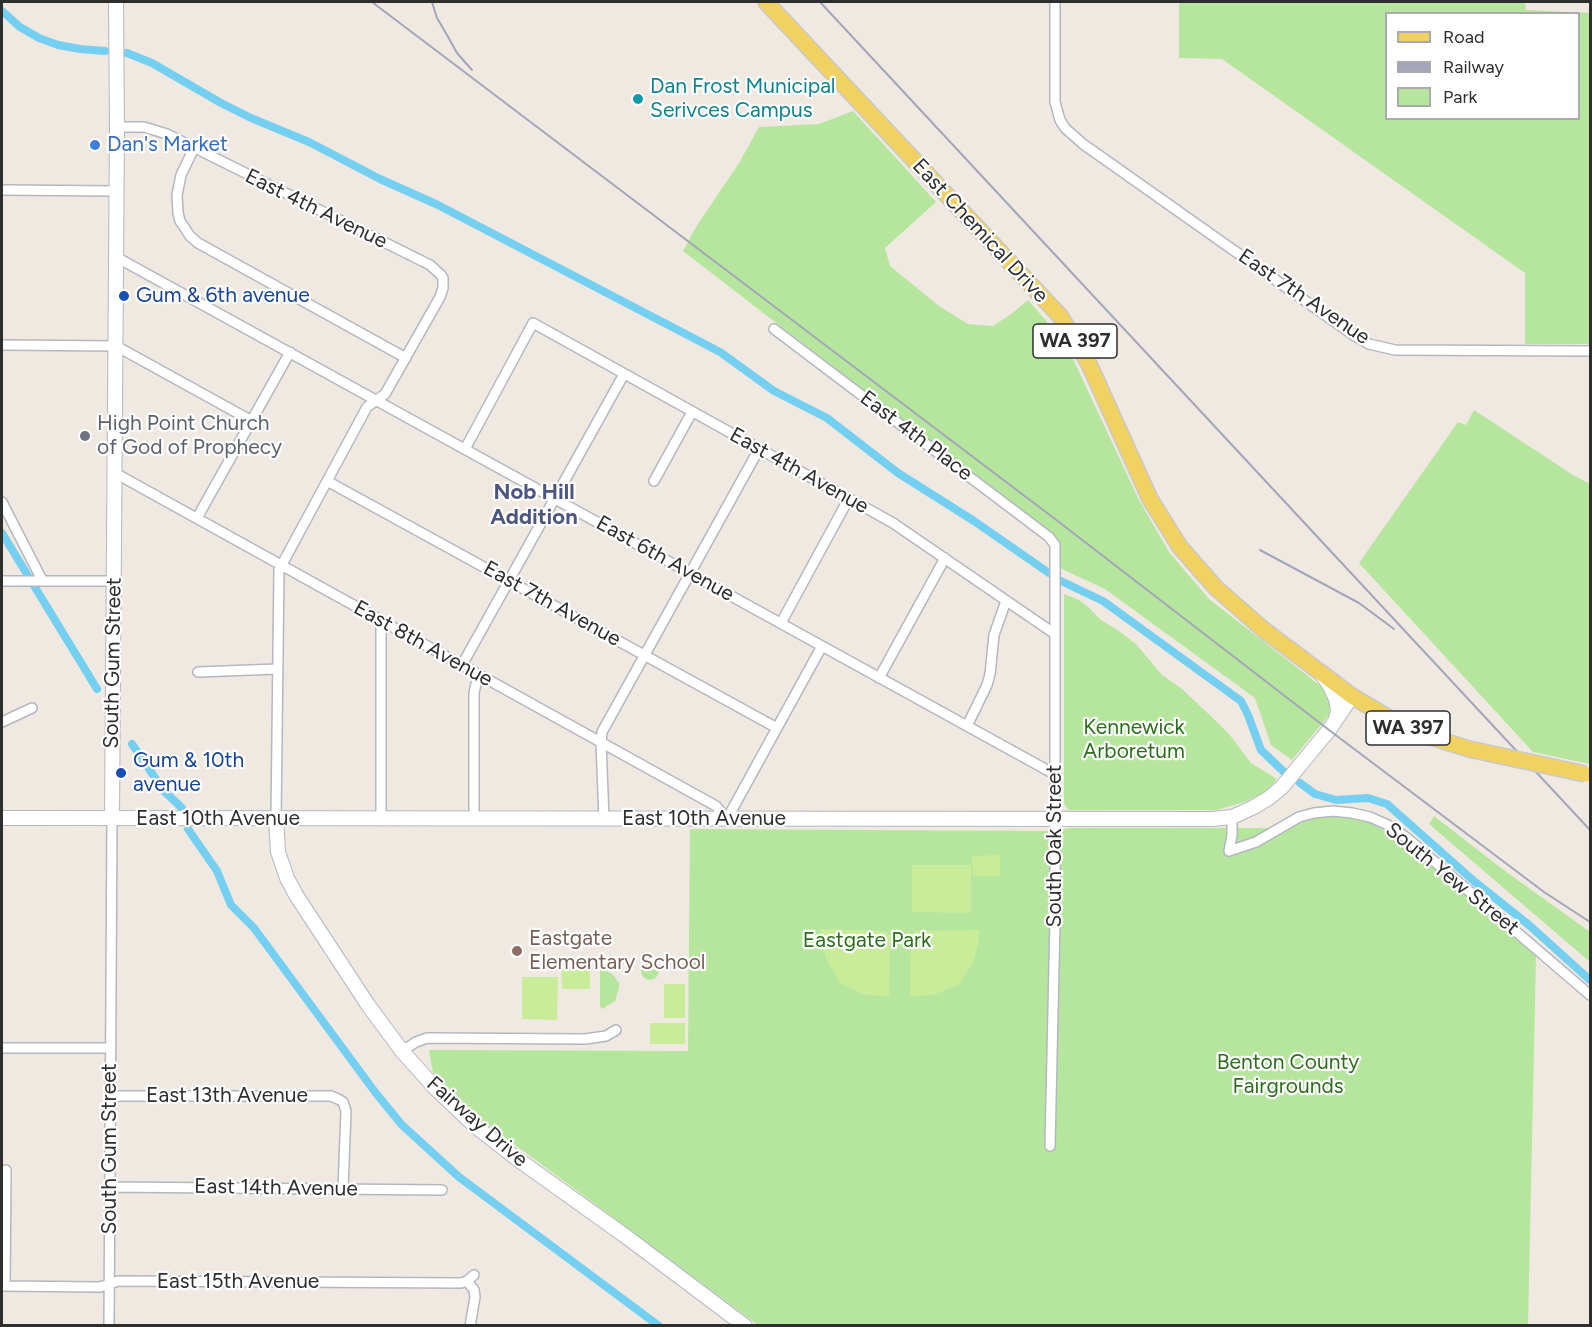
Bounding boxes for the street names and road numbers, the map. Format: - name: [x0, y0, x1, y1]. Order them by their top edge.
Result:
- street label: East Chemical Drive: [907, 154, 1053, 308]
- street label: East 4th Avenue: [241, 164, 391, 254]
- street label: East 7th Avenue: [1233, 244, 1375, 350]
- road number: WA 397: [1033, 324, 1117, 358]
- street label: East 4th Place: [855, 386, 977, 486]
- street label: East 4th Avenue: [725, 422, 873, 520]
- street label: East 6th Avenue: [592, 511, 738, 607]
- street label: East 7th Avenue: [479, 556, 625, 652]
- street label: South Gum Street: [99, 577, 127, 749]
- street label: East 8th Avenue: [349, 595, 497, 693]
- road number: WA 397: [1366, 711, 1450, 745]
- street label: South Oak Street: [1042, 765, 1068, 927]
- street label: East 10th Avenue: [136, 806, 300, 832]
- street label: East 10th Avenue: [622, 806, 786, 832]
- street label: South Yew Street: [1380, 817, 1524, 941]
- street label: South Gum Street: [97, 1063, 123, 1235]
- street label: Fairway Drive: [421, 1071, 533, 1173]
- street label: East 13th Avenue: [146, 1083, 308, 1109]
- street label: East 14th Avenue: [194, 1174, 358, 1202]
- street label: East 15th Avenue: [157, 1269, 319, 1295]

